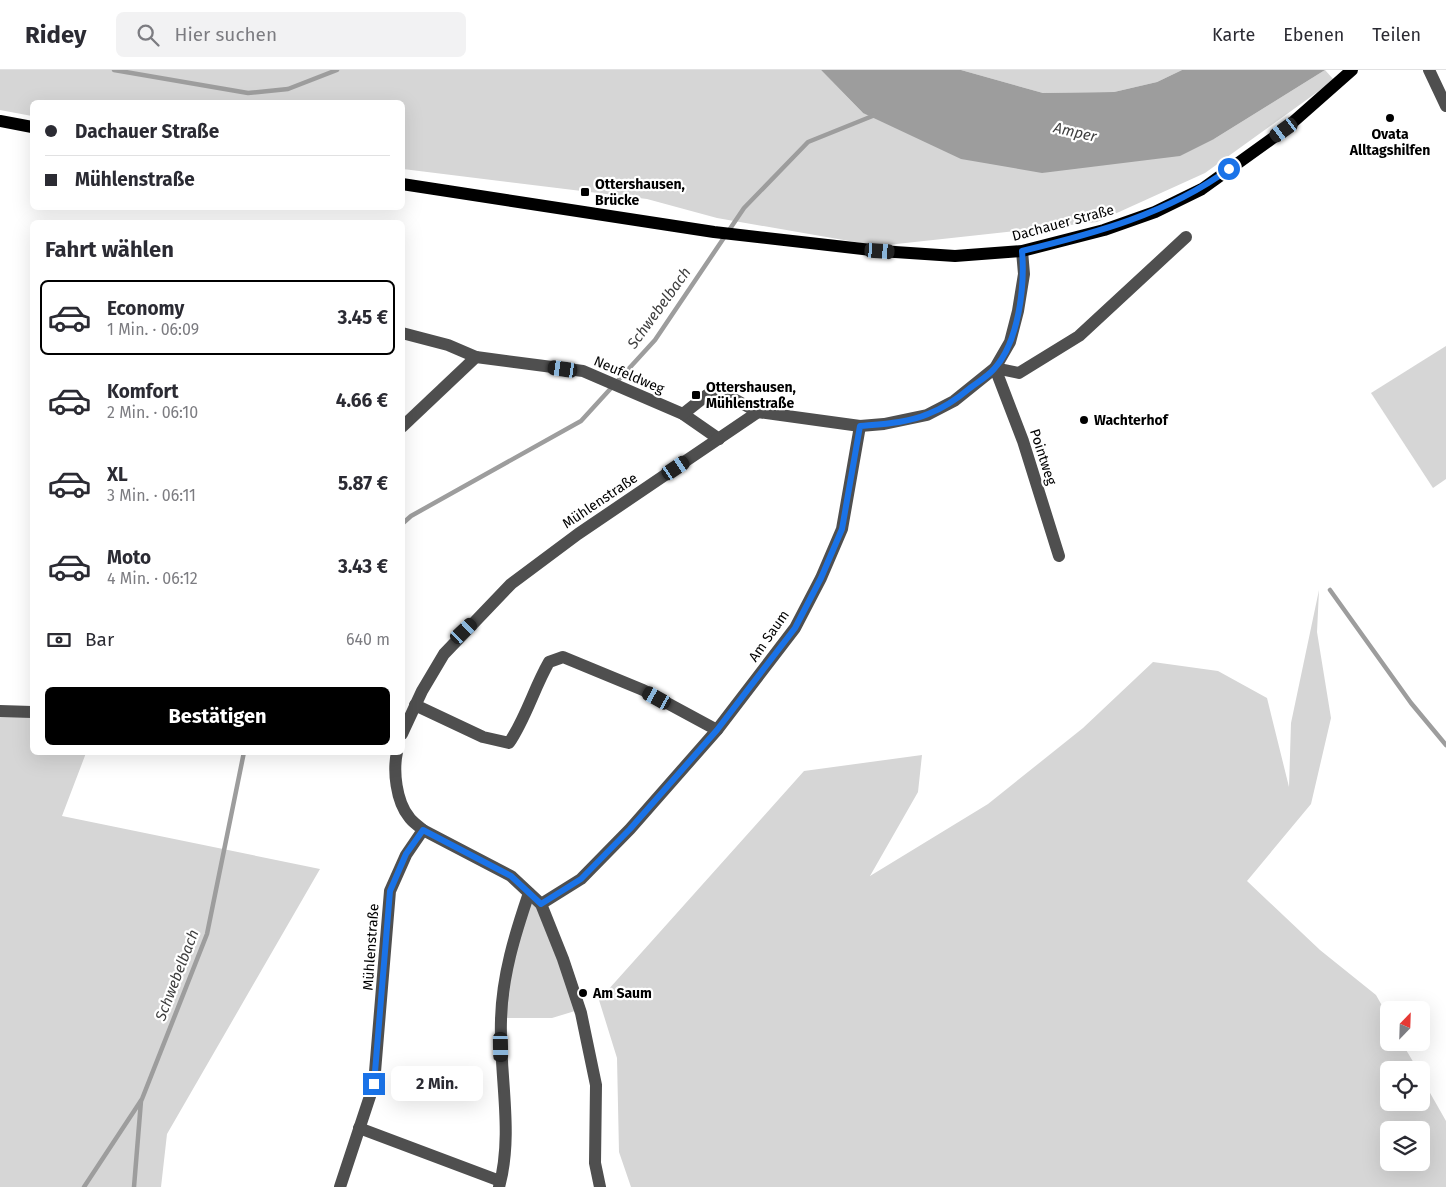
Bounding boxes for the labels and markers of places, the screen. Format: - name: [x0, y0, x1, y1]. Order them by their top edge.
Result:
- marker: Ovata Alltagshilfen: [1384, 112, 1396, 124]
- place label: Ovata Alltagshilfen: [1349, 126, 1430, 159]
- place label: Ottershausen, Brücke: [595, 176, 685, 209]
- marker: Ottershausen, Brücke: [579, 186, 591, 198]
- place label: Ottershausen, Mühlenstraße: [706, 379, 796, 412]
- marker: Ottershausen, Mühlenstraße: [690, 389, 702, 401]
- place label: Wachterhof: [1094, 412, 1170, 429]
- marker: Wachterhof: [1078, 414, 1090, 426]
- place label: Am Saum: [592, 985, 652, 1002]
- marker: Am Saum: [577, 987, 589, 999]

